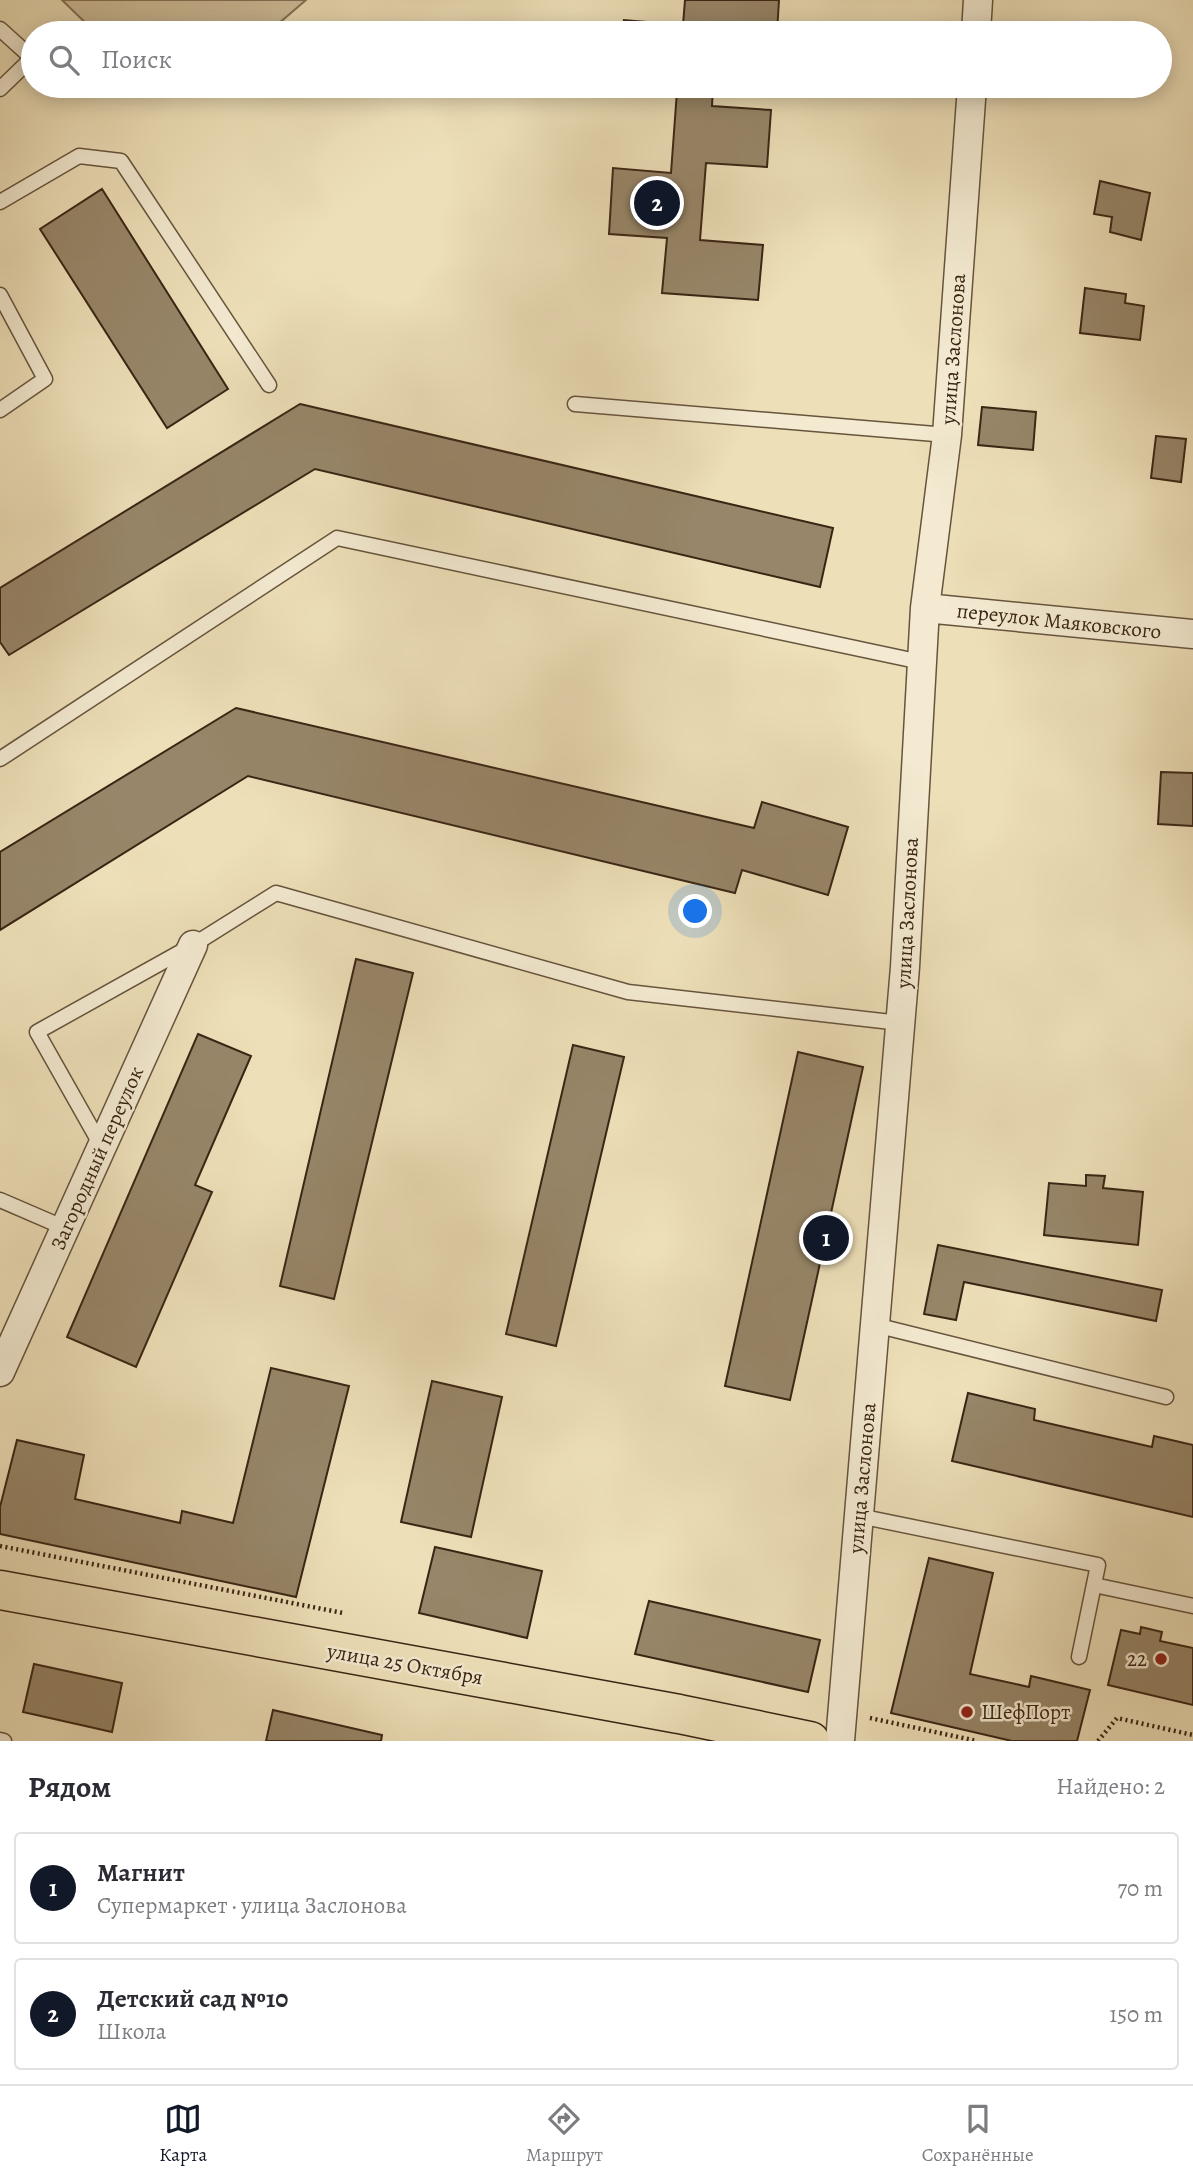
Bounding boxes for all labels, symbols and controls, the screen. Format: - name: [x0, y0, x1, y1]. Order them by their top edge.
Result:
- search box: [21, 21, 1172, 98]
- icon: search: [45, 41, 83, 79]
- text: Поиск: [101, 42, 172, 77]
- pin: 2: [634, 177, 680, 229]
- street label: улица Заслонова: [934, 272, 972, 426]
- street label: переулок Маяковского: [955, 596, 1163, 646]
- street label: улица Заслонова: [889, 836, 925, 990]
- your location: [678, 894, 712, 928]
- street label: Загородный переулок: [44, 1062, 150, 1254]
- pin: 1: [803, 1212, 849, 1264]
- street label: улица Заслонова: [841, 1401, 883, 1556]
- street label: улица 25 Октября: [324, 1636, 485, 1691]
- place label: 22: [1127, 1645, 1147, 1673]
- marker: 22: [1153, 1651, 1169, 1667]
- place label: ШефПорт: [981, 1698, 1070, 1726]
- marker: ШефПорт: [959, 1704, 975, 1720]
- text: Рядом: [28, 1767, 111, 1807]
- text: Найдено: 2: [1056, 1771, 1165, 1802]
- text: Магнит: [97, 1855, 185, 1890]
- text: 1: [49, 1873, 57, 1904]
- text: 70 m: [1117, 1873, 1163, 1904]
- text: Супермаркет · улица Заслонова: [97, 1890, 407, 1921]
- text: Детский сад №10: [97, 1981, 288, 2016]
- text: 2: [47, 1999, 59, 2030]
- text: 150 m: [1109, 1999, 1163, 2030]
- text: Школа: [97, 2016, 166, 2047]
- tab: Карта: [159, 2100, 207, 2168]
- tab: Маршрут: [526, 2100, 603, 2168]
- tab: Сохранённые: [922, 2100, 1034, 2168]

